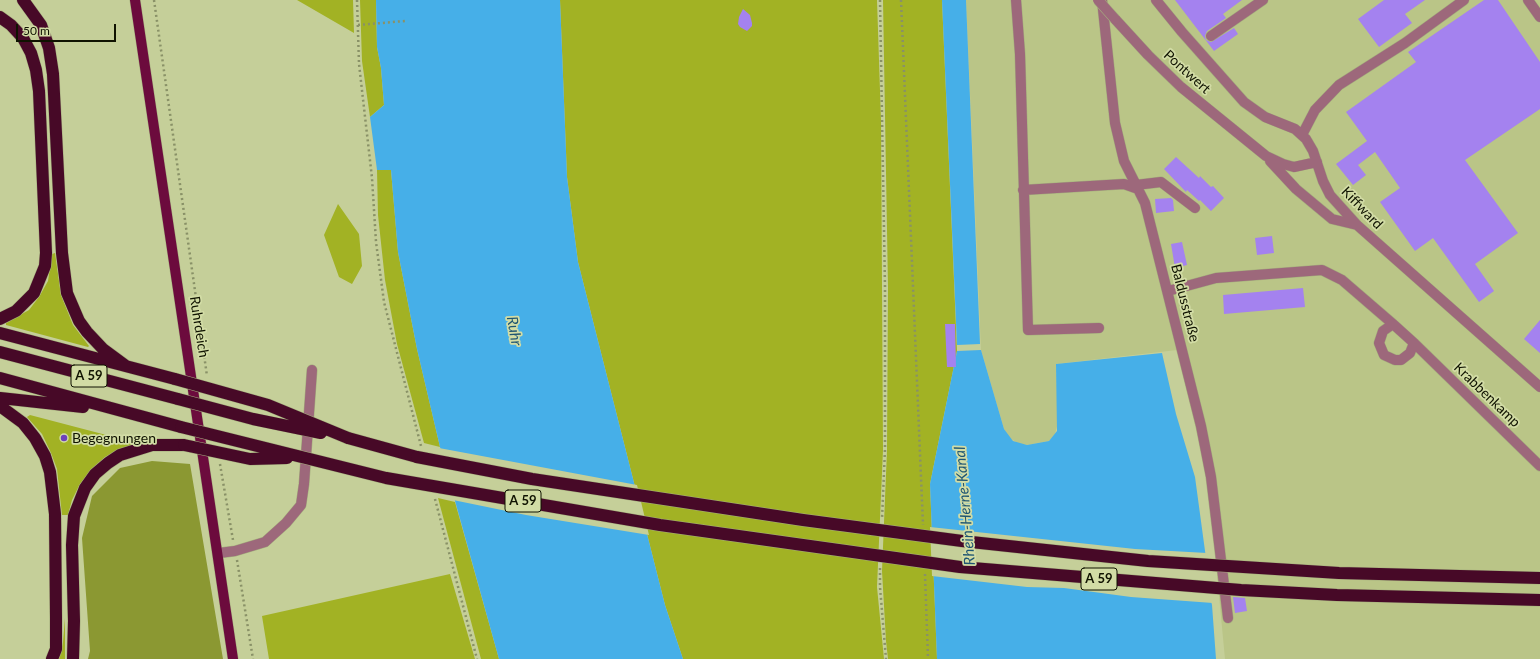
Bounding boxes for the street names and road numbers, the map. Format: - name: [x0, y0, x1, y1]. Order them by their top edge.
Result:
- street label: Pontwert: [1160, 47, 1214, 97]
- street label: Kiffward: [1338, 183, 1386, 233]
- street label: Baldusstraße: [1167, 262, 1203, 344]
- street label: Ruhrdeich: [186, 295, 212, 359]
- street label: Krabbenkamp: [1450, 359, 1524, 431]
- road number: A 59: [71, 365, 107, 387]
- road number: A 59: [505, 490, 541, 512]
- road number: A 59: [1081, 568, 1117, 590]

